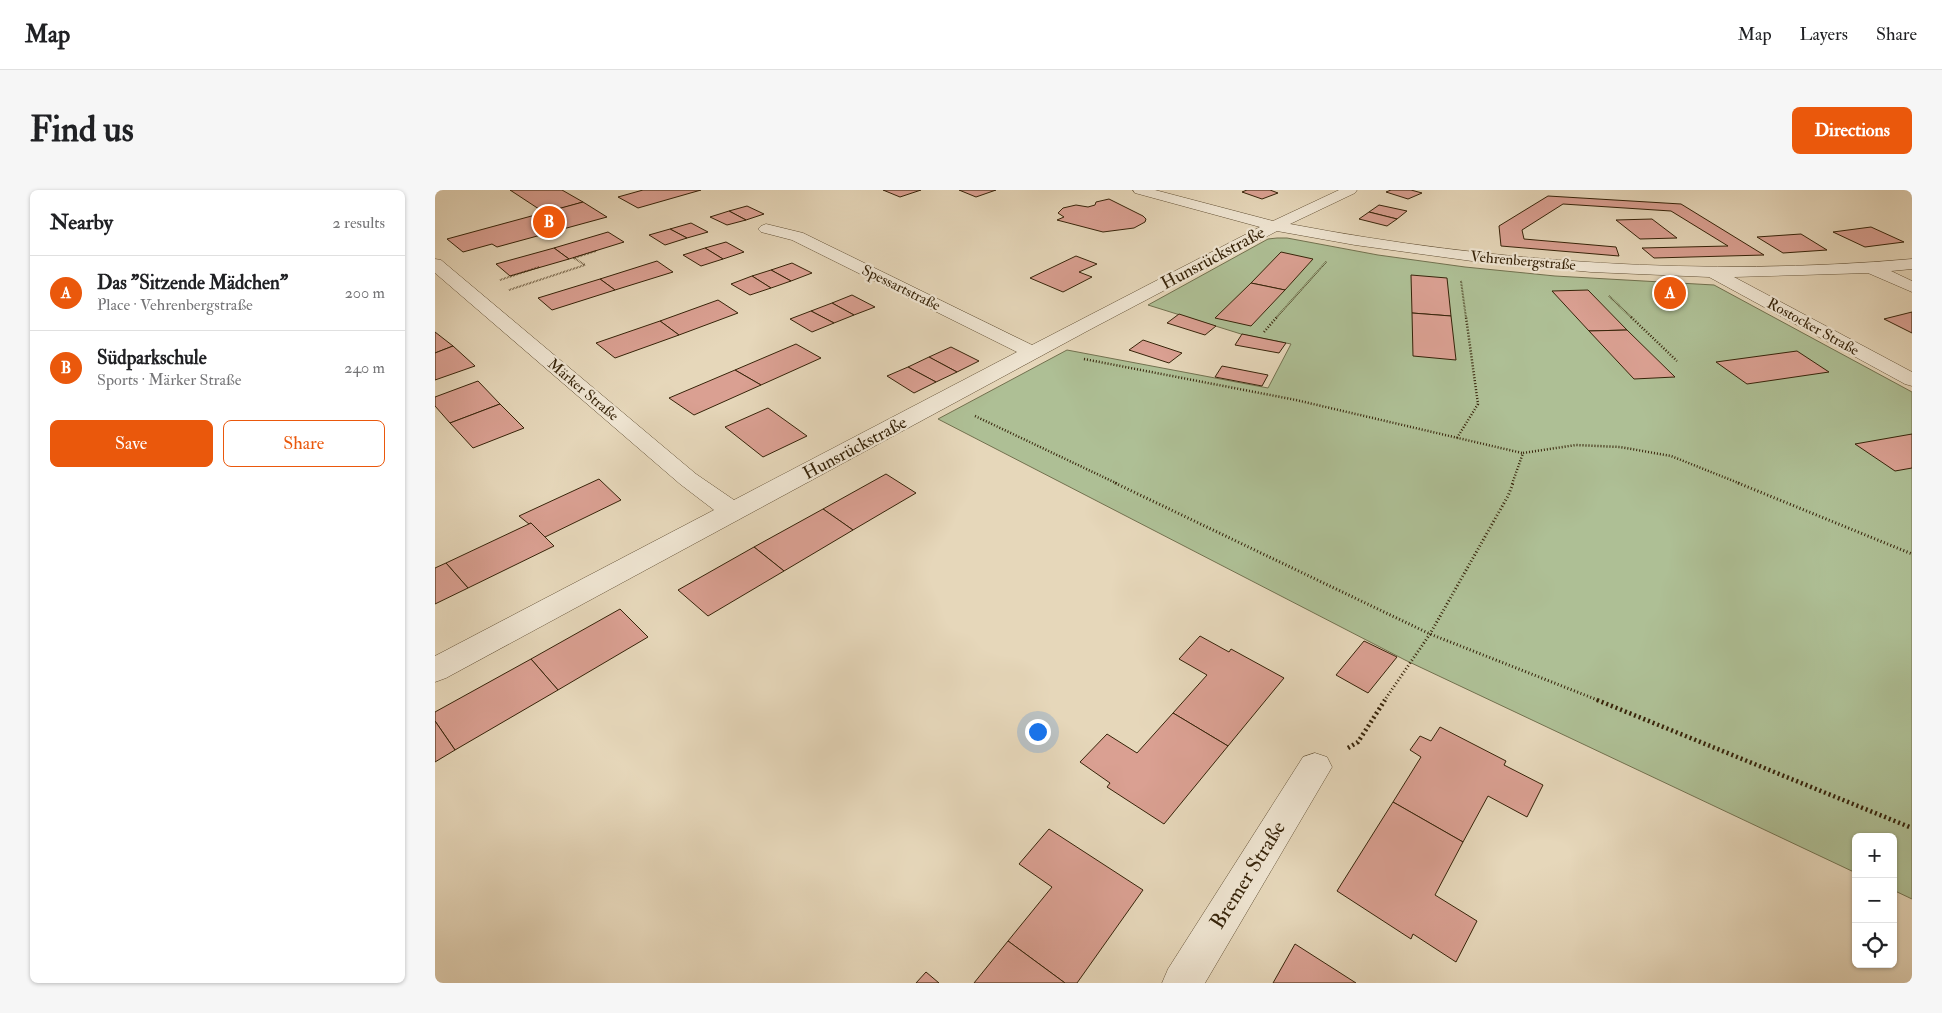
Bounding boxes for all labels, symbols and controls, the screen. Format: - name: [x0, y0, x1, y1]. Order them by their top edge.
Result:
- text: Map: [25, 19, 70, 50]
- text: Map: [1738, 23, 1772, 46]
- text: Layers: [1800, 23, 1848, 46]
- text: Share: [1876, 23, 1917, 46]
- button: Directions: [1792, 107, 1912, 154]
- text: Find us: [30, 108, 134, 152]
- pin: B: [533, 203, 565, 241]
- text: Nearby: [50, 209, 113, 236]
- text: 2 results: [332, 213, 385, 233]
- street label: Hunsrückstraße: [1157, 221, 1269, 295]
- street label: Vehrenbergstraße: [1470, 247, 1576, 275]
- street label: Spessartstraße: [858, 261, 943, 316]
- text: Das "Sitzende Mädchen": [97, 271, 288, 295]
- pin: A: [1654, 274, 1686, 312]
- text: A: [61, 283, 71, 303]
- text: 200 m: [345, 283, 385, 303]
- street label: Rostocker Straße: [1764, 294, 1862, 360]
- text: Place · Vehrenbergstraße: [97, 295, 253, 315]
- text: Südparkschule: [97, 346, 207, 370]
- street label: Märker Straße: [543, 355, 623, 425]
- text: B: [61, 358, 71, 378]
- text: 240 m: [344, 358, 385, 378]
- text: Sports · Märker Straße: [97, 370, 241, 390]
- street label: Hunsrückstraße: [799, 411, 911, 485]
- button: Save: [50, 420, 213, 467]
- button: Share: [223, 420, 385, 467]
- your location: [1025, 719, 1051, 745]
- street label: Bremer Straße: [1204, 816, 1292, 934]
- map controls: [1852, 833, 1897, 968]
- button: +: [1852, 833, 1897, 878]
- button: −: [1852, 878, 1897, 923]
- button: locate: [1852, 923, 1897, 968]

